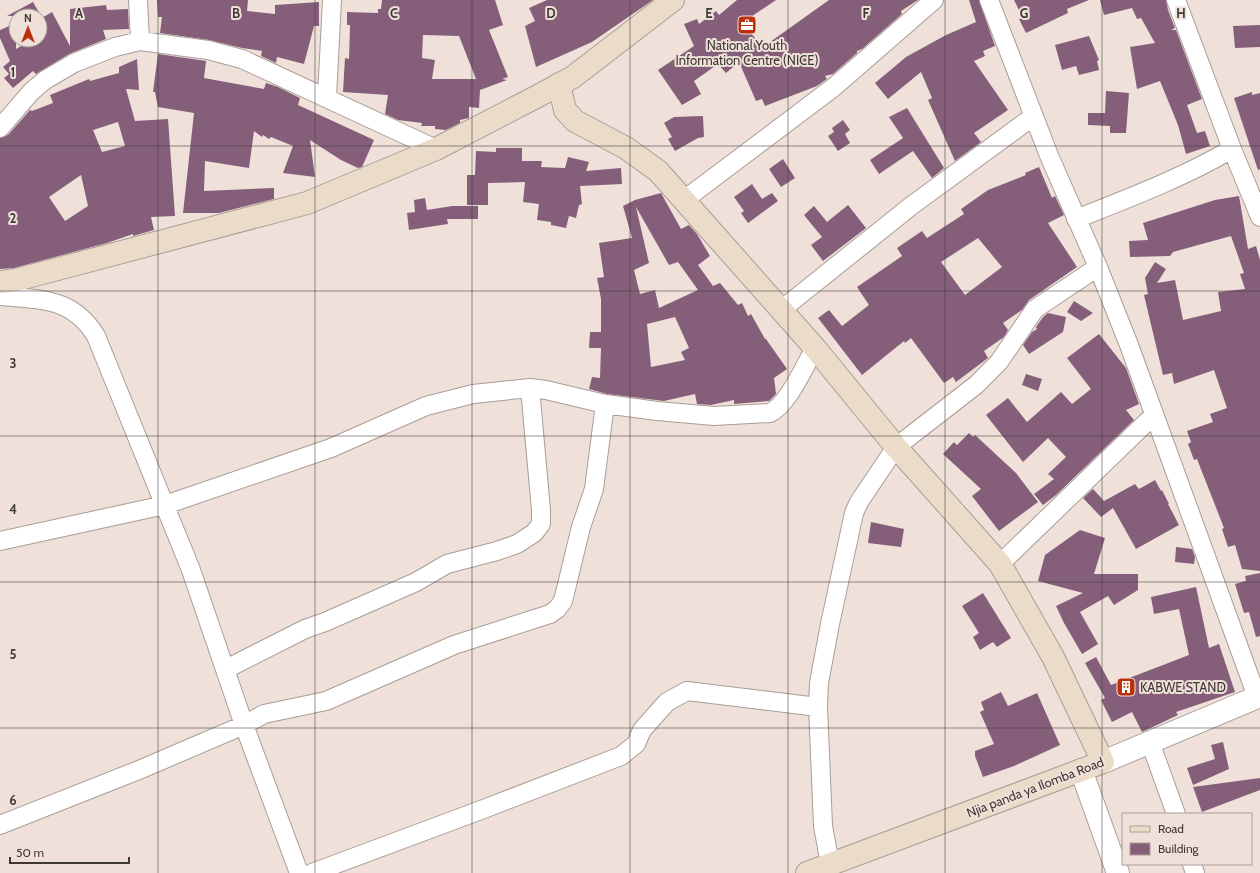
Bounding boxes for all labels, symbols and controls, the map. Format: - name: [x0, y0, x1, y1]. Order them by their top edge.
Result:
- text: A: [75, 5, 84, 21]
- text: B: [232, 5, 240, 21]
- text: C: [390, 5, 398, 21]
- text: D: [546, 5, 556, 21]
- text: E: [705, 5, 713, 21]
- text: F: [863, 5, 870, 21]
- text: G: [1020, 5, 1029, 21]
- text: H: [1176, 5, 1186, 21]
- north arrow: [8, 8, 48, 48]
- text: N: [24, 11, 32, 25]
- office icon: National Youth Information Centre (NICE): [736, 14, 758, 36]
- place label: National Youth Information Centre (NICE): [675, 37, 819, 68]
- text: 1: [11, 64, 15, 80]
- text: 2: [10, 210, 17, 226]
- text: 3: [9, 355, 17, 371]
- text: 4: [9, 501, 17, 517]
- text: 5: [10, 646, 17, 662]
- building icon: KABWE STAND: [1115, 676, 1137, 698]
- place label: KABWE STAND: [1140, 679, 1226, 695]
- street label: Njia panda ya Ilomba Road: [964, 753, 1106, 822]
- text: 6: [9, 792, 17, 808]
- legend: [1122, 813, 1252, 865]
- text: Road: [1158, 821, 1184, 836]
- scale bar: [10, 839, 129, 865]
- text: Building: [1158, 841, 1200, 856]
- text: 50 m: [16, 845, 44, 860]

